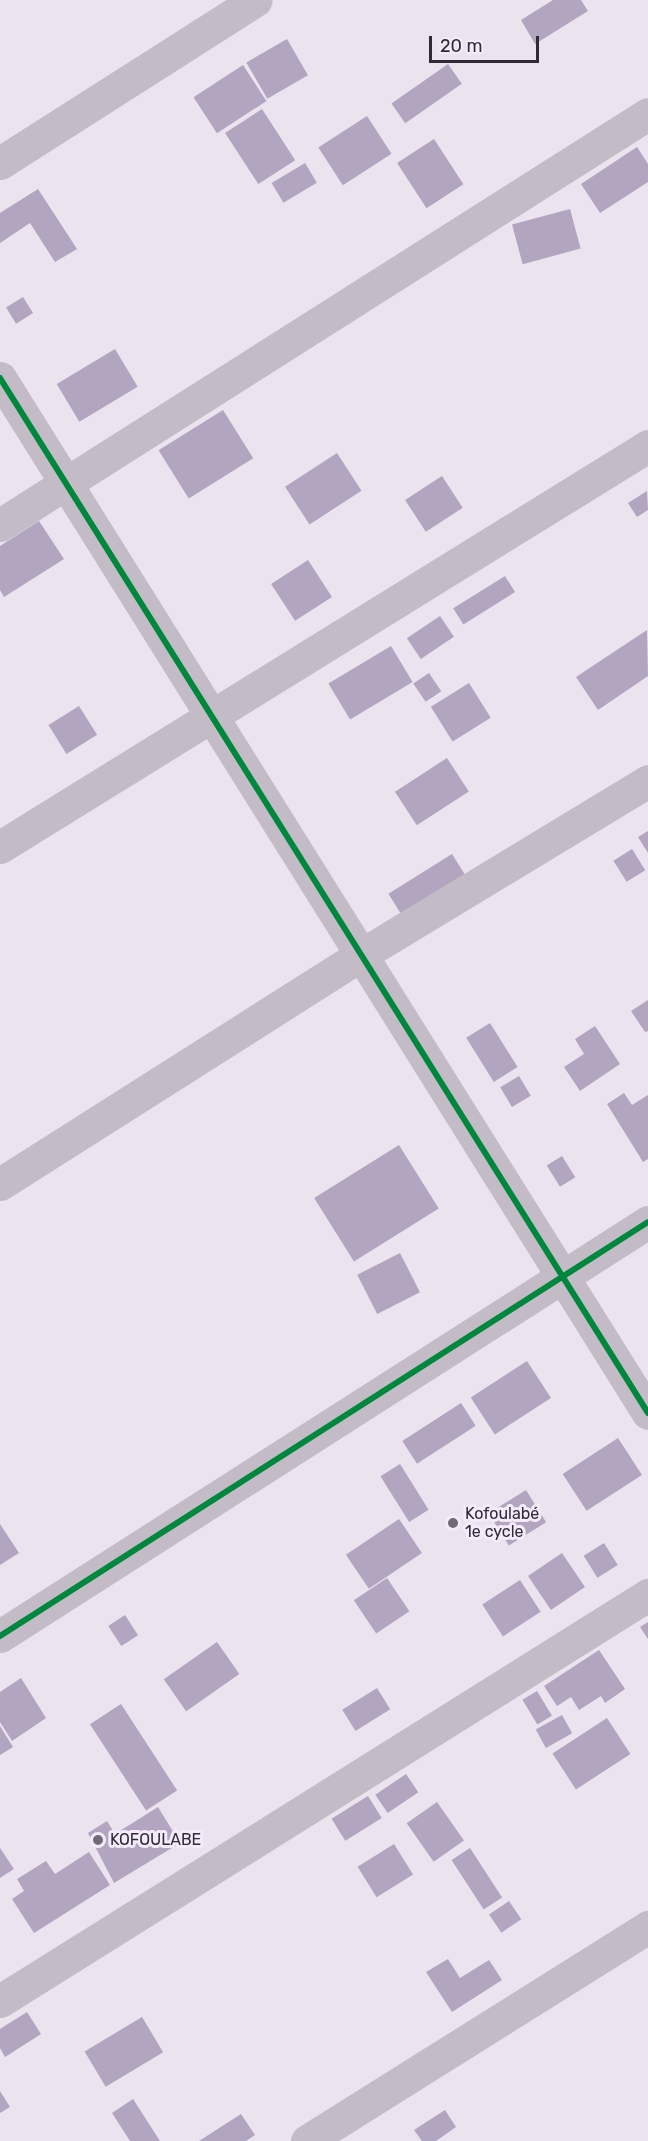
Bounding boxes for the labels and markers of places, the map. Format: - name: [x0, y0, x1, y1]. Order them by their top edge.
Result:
- place label: Kofoulabé 1e cycle: [465, 1504, 539, 1542]
- marker: Kofoulabé 1e cycle: [446, 1516, 460, 1530]
- place label: KOFOULABE: [110, 1830, 201, 1850]
- marker: KOFOULABE: [91, 1833, 105, 1847]

